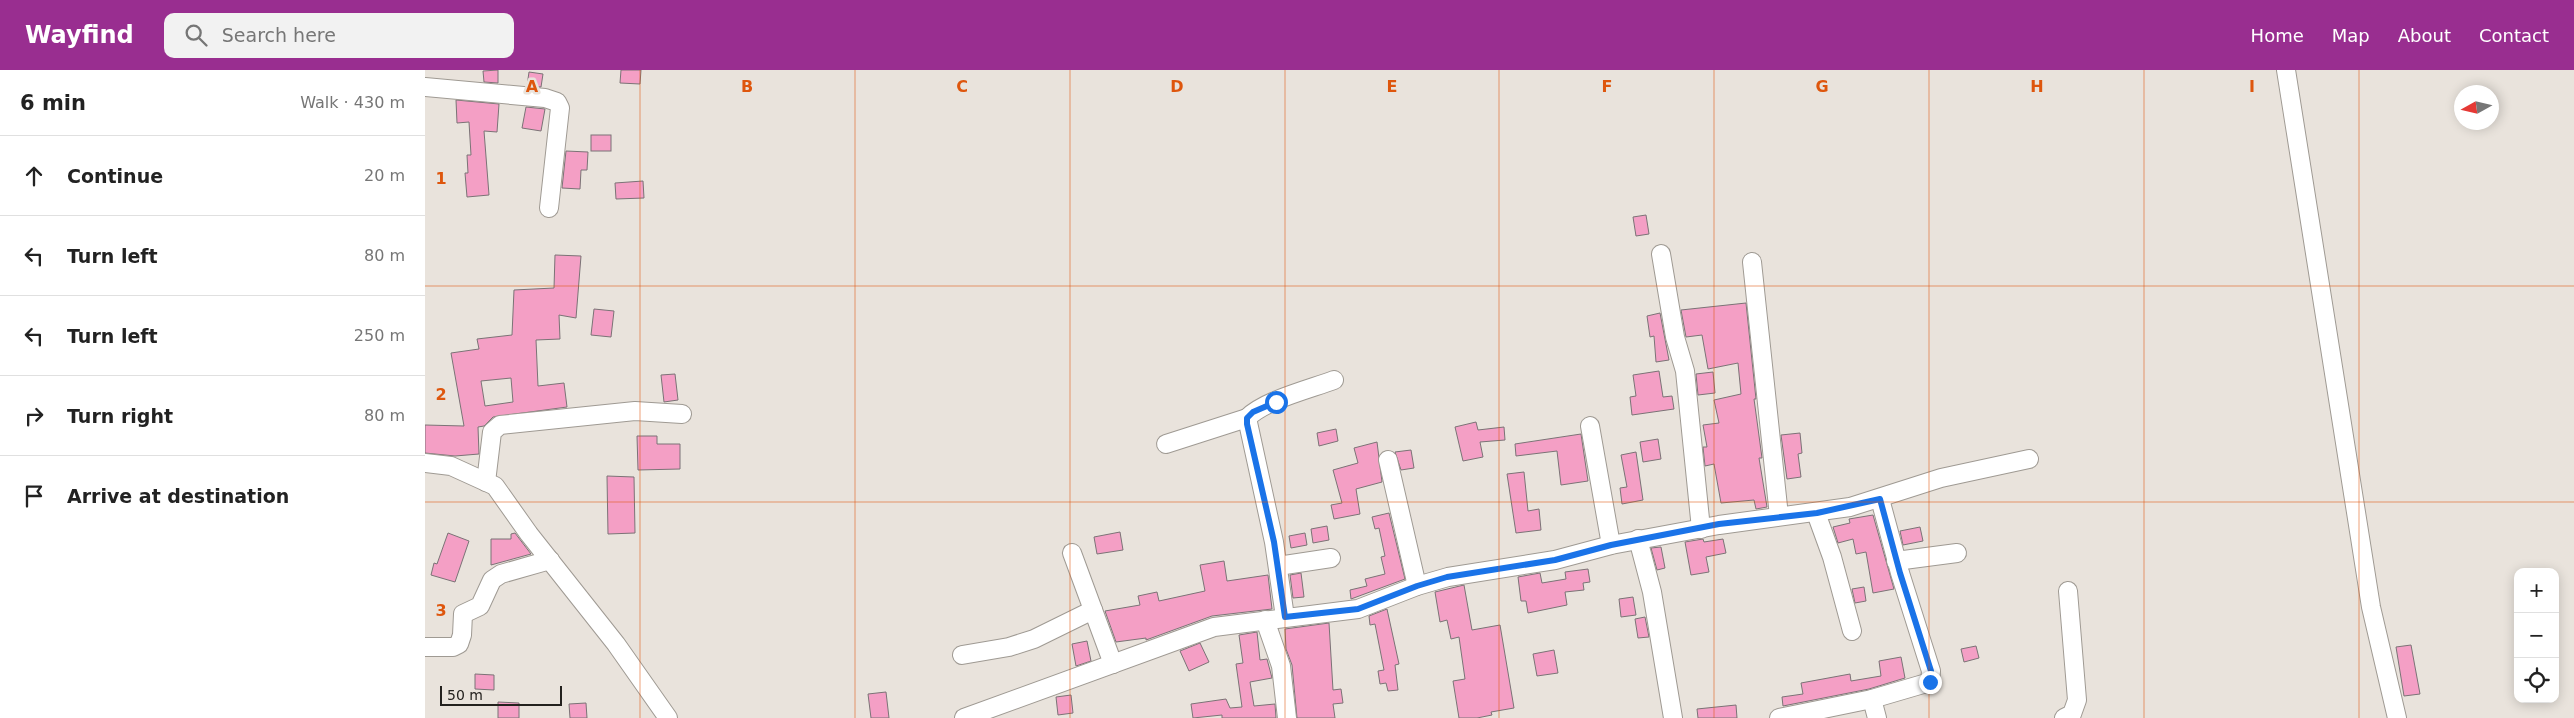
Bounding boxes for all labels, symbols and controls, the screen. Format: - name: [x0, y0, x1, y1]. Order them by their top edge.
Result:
- search box: [164, 13, 514, 58]
- text: Wayfind: [25, 21, 134, 49]
- icon: search: [182, 21, 210, 49]
- text: Search here: [222, 24, 336, 46]
- text: Home: [2251, 25, 2304, 46]
- text: Map: [2332, 25, 2370, 46]
- text: About: [2398, 25, 2451, 46]
- text: Contact: [2479, 25, 2549, 46]
- text: A: [526, 77, 539, 96]
- text: B: [741, 77, 753, 96]
- text: C: [956, 77, 968, 96]
- text: D: [1170, 77, 1184, 96]
- text: E: [1387, 77, 1397, 96]
- text: F: [1602, 77, 1612, 96]
- text: G: [1815, 77, 1829, 96]
- text: H: [2030, 77, 2044, 96]
- text: I: [2249, 77, 2255, 96]
- north arrow: [2454, 85, 2499, 130]
- text: 6 min: [20, 91, 86, 115]
- text: Walk · 430 m: [300, 93, 405, 112]
- icon: ahead: [20, 162, 48, 190]
- text: Continue: [67, 165, 163, 187]
- text: 20 m: [364, 166, 405, 185]
- text: 1: [435, 169, 447, 188]
- icon: left: [20, 242, 48, 270]
- text: Turn left: [67, 245, 158, 267]
- text: 80 m: [364, 246, 405, 265]
- icon: left: [20, 322, 48, 350]
- text: Turn left: [67, 325, 158, 347]
- text: 250 m: [354, 326, 405, 345]
- text: 2: [435, 385, 447, 404]
- route start: [1265, 391, 1288, 414]
- icon: right: [20, 402, 48, 430]
- text: Turn right: [67, 405, 173, 427]
- text: 80 m: [364, 406, 405, 425]
- icon: arrive: [20, 482, 48, 510]
- text: Arrive at destination: [67, 485, 289, 507]
- map controls: [2514, 568, 2559, 703]
- button: +: [2514, 568, 2559, 613]
- text: 3: [435, 601, 447, 620]
- button: −: [2514, 613, 2559, 658]
- button: locate: [2514, 658, 2559, 703]
- route end: [1919, 671, 1942, 694]
- scale bar: [440, 683, 563, 706]
- text: 50 m: [447, 687, 483, 703]

